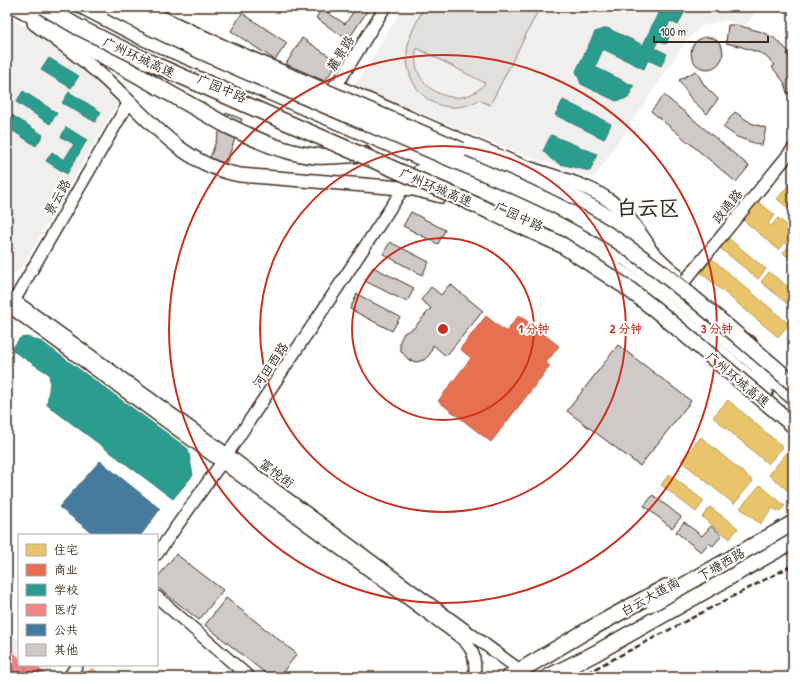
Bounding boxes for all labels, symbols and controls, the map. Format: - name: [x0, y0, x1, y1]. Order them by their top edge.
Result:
- scale bar: [654, 18, 768, 44]
- text: 100 m: [660, 23, 686, 40]
- street label: 广州环城高速: [100, 32, 178, 82]
- street label: 麓景路: [322, 32, 358, 74]
- street label: 广园中路: [195, 70, 249, 106]
- street label: 广州环城高速: [397, 163, 475, 211]
- street label: 景云路: [39, 176, 75, 218]
- street label: 政通路: [708, 185, 746, 227]
- district label: 白云区: [617, 193, 680, 222]
- street label: 广园中路: [492, 197, 546, 235]
- text: 1 分钟: [518, 320, 550, 337]
- text: 2 分钟: [610, 320, 642, 337]
- text: 3 分钟: [701, 320, 733, 337]
- centre of rings: [436, 322, 450, 336]
- street label: 河田西路: [248, 338, 292, 392]
- street label: 广州环城高速: [702, 347, 774, 411]
- street label: 富悦街: [256, 454, 298, 492]
- legend: [18, 534, 158, 666]
- text: 住宅: [54, 541, 78, 558]
- street label: 下塘西路: [694, 543, 748, 585]
- text: 商业: [54, 561, 78, 578]
- street label: 白云大道南: [617, 572, 683, 620]
- text: 学校: [54, 581, 78, 598]
- text: 医疗: [54, 601, 78, 618]
- text: 公共: [54, 621, 78, 638]
- text: 其他: [54, 641, 78, 658]

